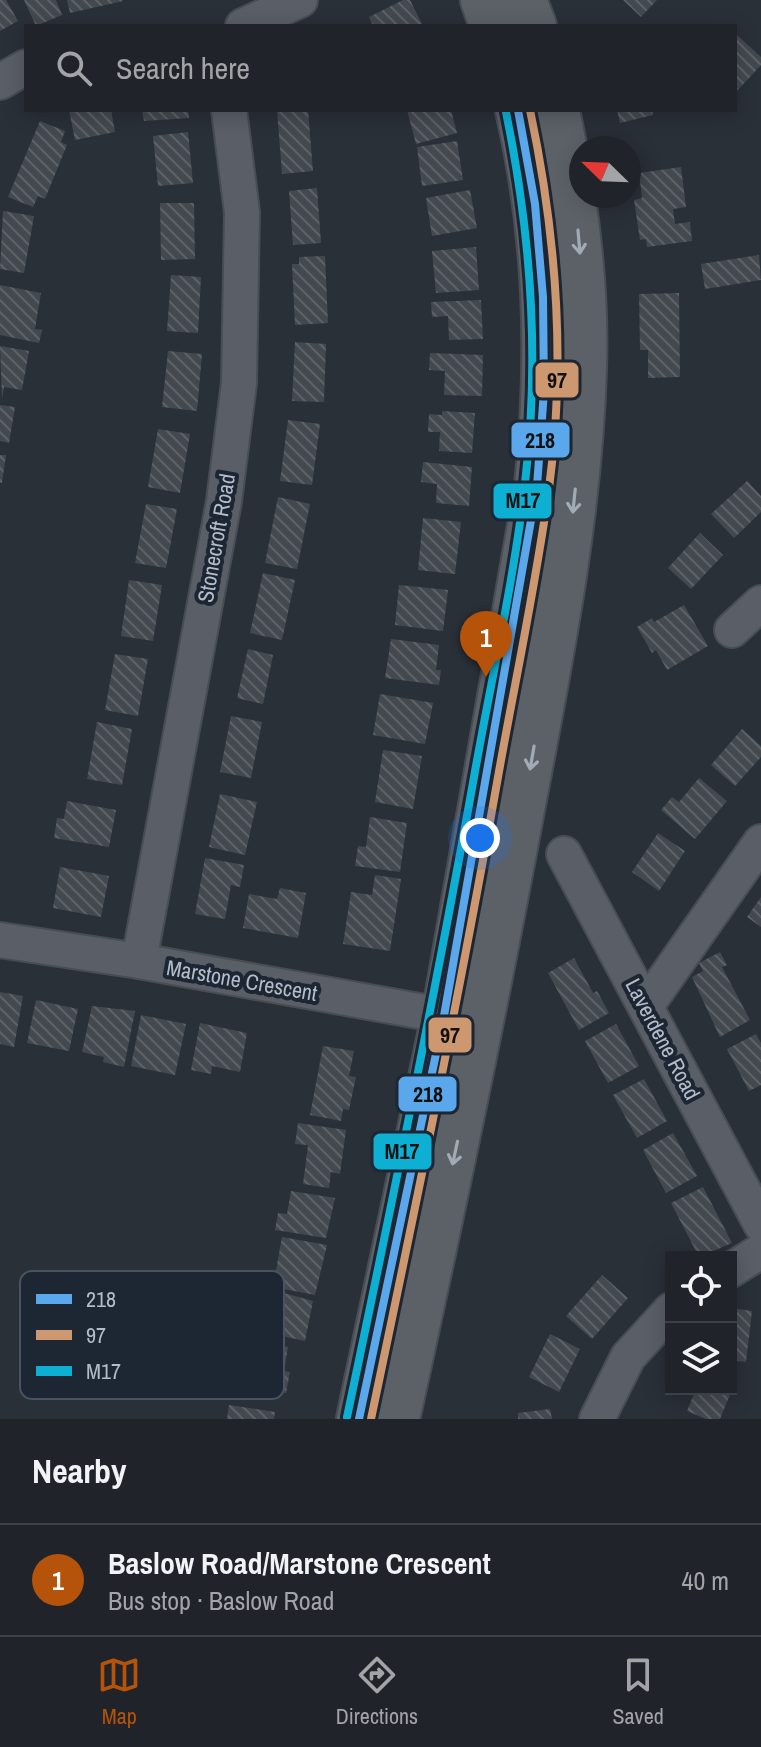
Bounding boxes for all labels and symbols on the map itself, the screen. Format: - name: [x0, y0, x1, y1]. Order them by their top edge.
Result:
- north arrow: [569, 136, 641, 208]
- one-way arrow: [572, 228, 587, 255]
- line badge: 97: [534, 361, 580, 399]
- text: 97: [547, 365, 567, 395]
- line badge: 218: [510, 421, 571, 459]
- text: 218: [525, 425, 555, 455]
- street label: Stonecroft Road: [190, 471, 242, 605]
- line badge: M17: [492, 482, 553, 520]
- text: M17: [505, 485, 541, 515]
- one-way arrow: [566, 488, 581, 514]
- pin: 1: [460, 611, 512, 677]
- one-way arrow: [523, 745, 538, 770]
- your location: [460, 818, 500, 858]
- street label: Marstone Crescent: [164, 952, 320, 1008]
- street label: Laverdene Road: [618, 973, 708, 1105]
- line badge: 97: [427, 1016, 473, 1054]
- text: 97: [440, 1020, 460, 1050]
- line badge: 218: [397, 1075, 458, 1113]
- text: 218: [413, 1079, 443, 1109]
- line badge: M17: [372, 1132, 433, 1171]
- text: M17: [384, 1136, 420, 1166]
- one-way arrow: [447, 1140, 462, 1166]
- legend: [20, 1271, 284, 1399]
- text: 218: [86, 1284, 116, 1314]
- text: 97: [86, 1320, 106, 1350]
- text: M17: [86, 1356, 121, 1386]

